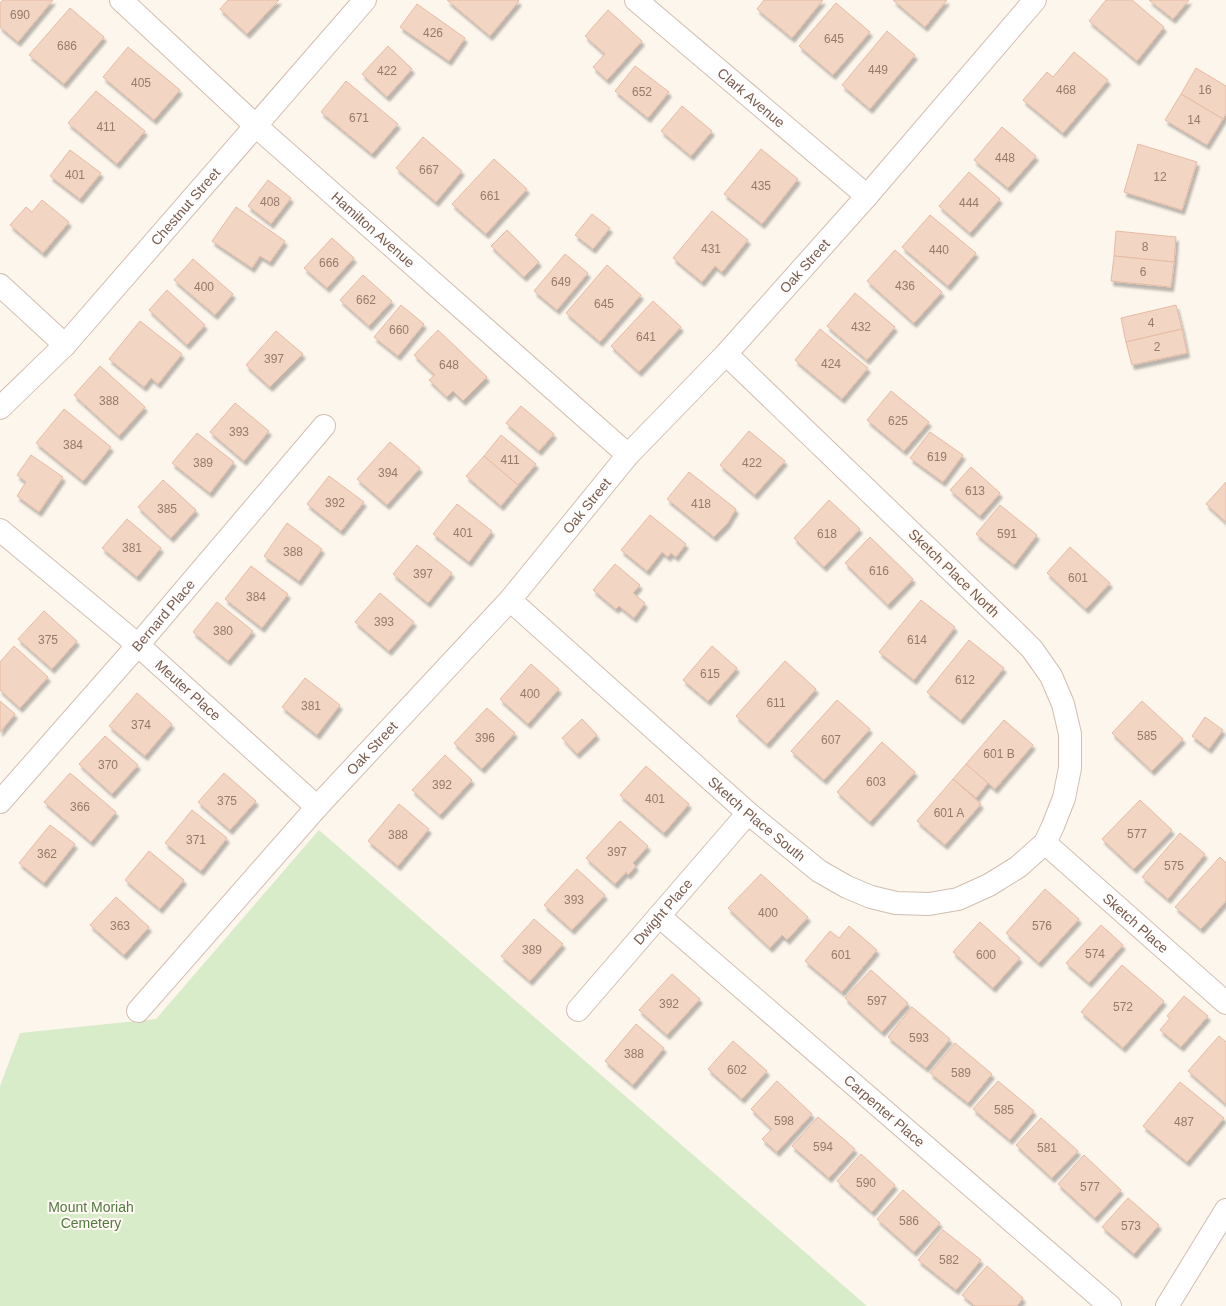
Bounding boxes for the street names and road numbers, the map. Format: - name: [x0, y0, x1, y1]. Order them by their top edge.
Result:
- street label: Clark Avenue: [714, 65, 788, 131]
- street label: Chestnut Street: [147, 164, 223, 249]
- street label: Hamilton Avenue: [328, 189, 418, 271]
- street label: Oak Street: [776, 236, 833, 296]
- street label: Oak Street: [559, 475, 614, 537]
- street label: Sketch Place North: [905, 526, 1003, 620]
- street label: Bernard Place: [128, 576, 198, 654]
- street label: Meuter Place: [152, 657, 224, 724]
- street label: Oak Street: [343, 718, 401, 778]
- street label: Sketch Place South: [705, 773, 809, 865]
- street label: Dwight Place: [630, 875, 696, 948]
- street label: Sketch Place: [1100, 890, 1172, 956]
- street label: Carpenter Place: [841, 1072, 928, 1150]

